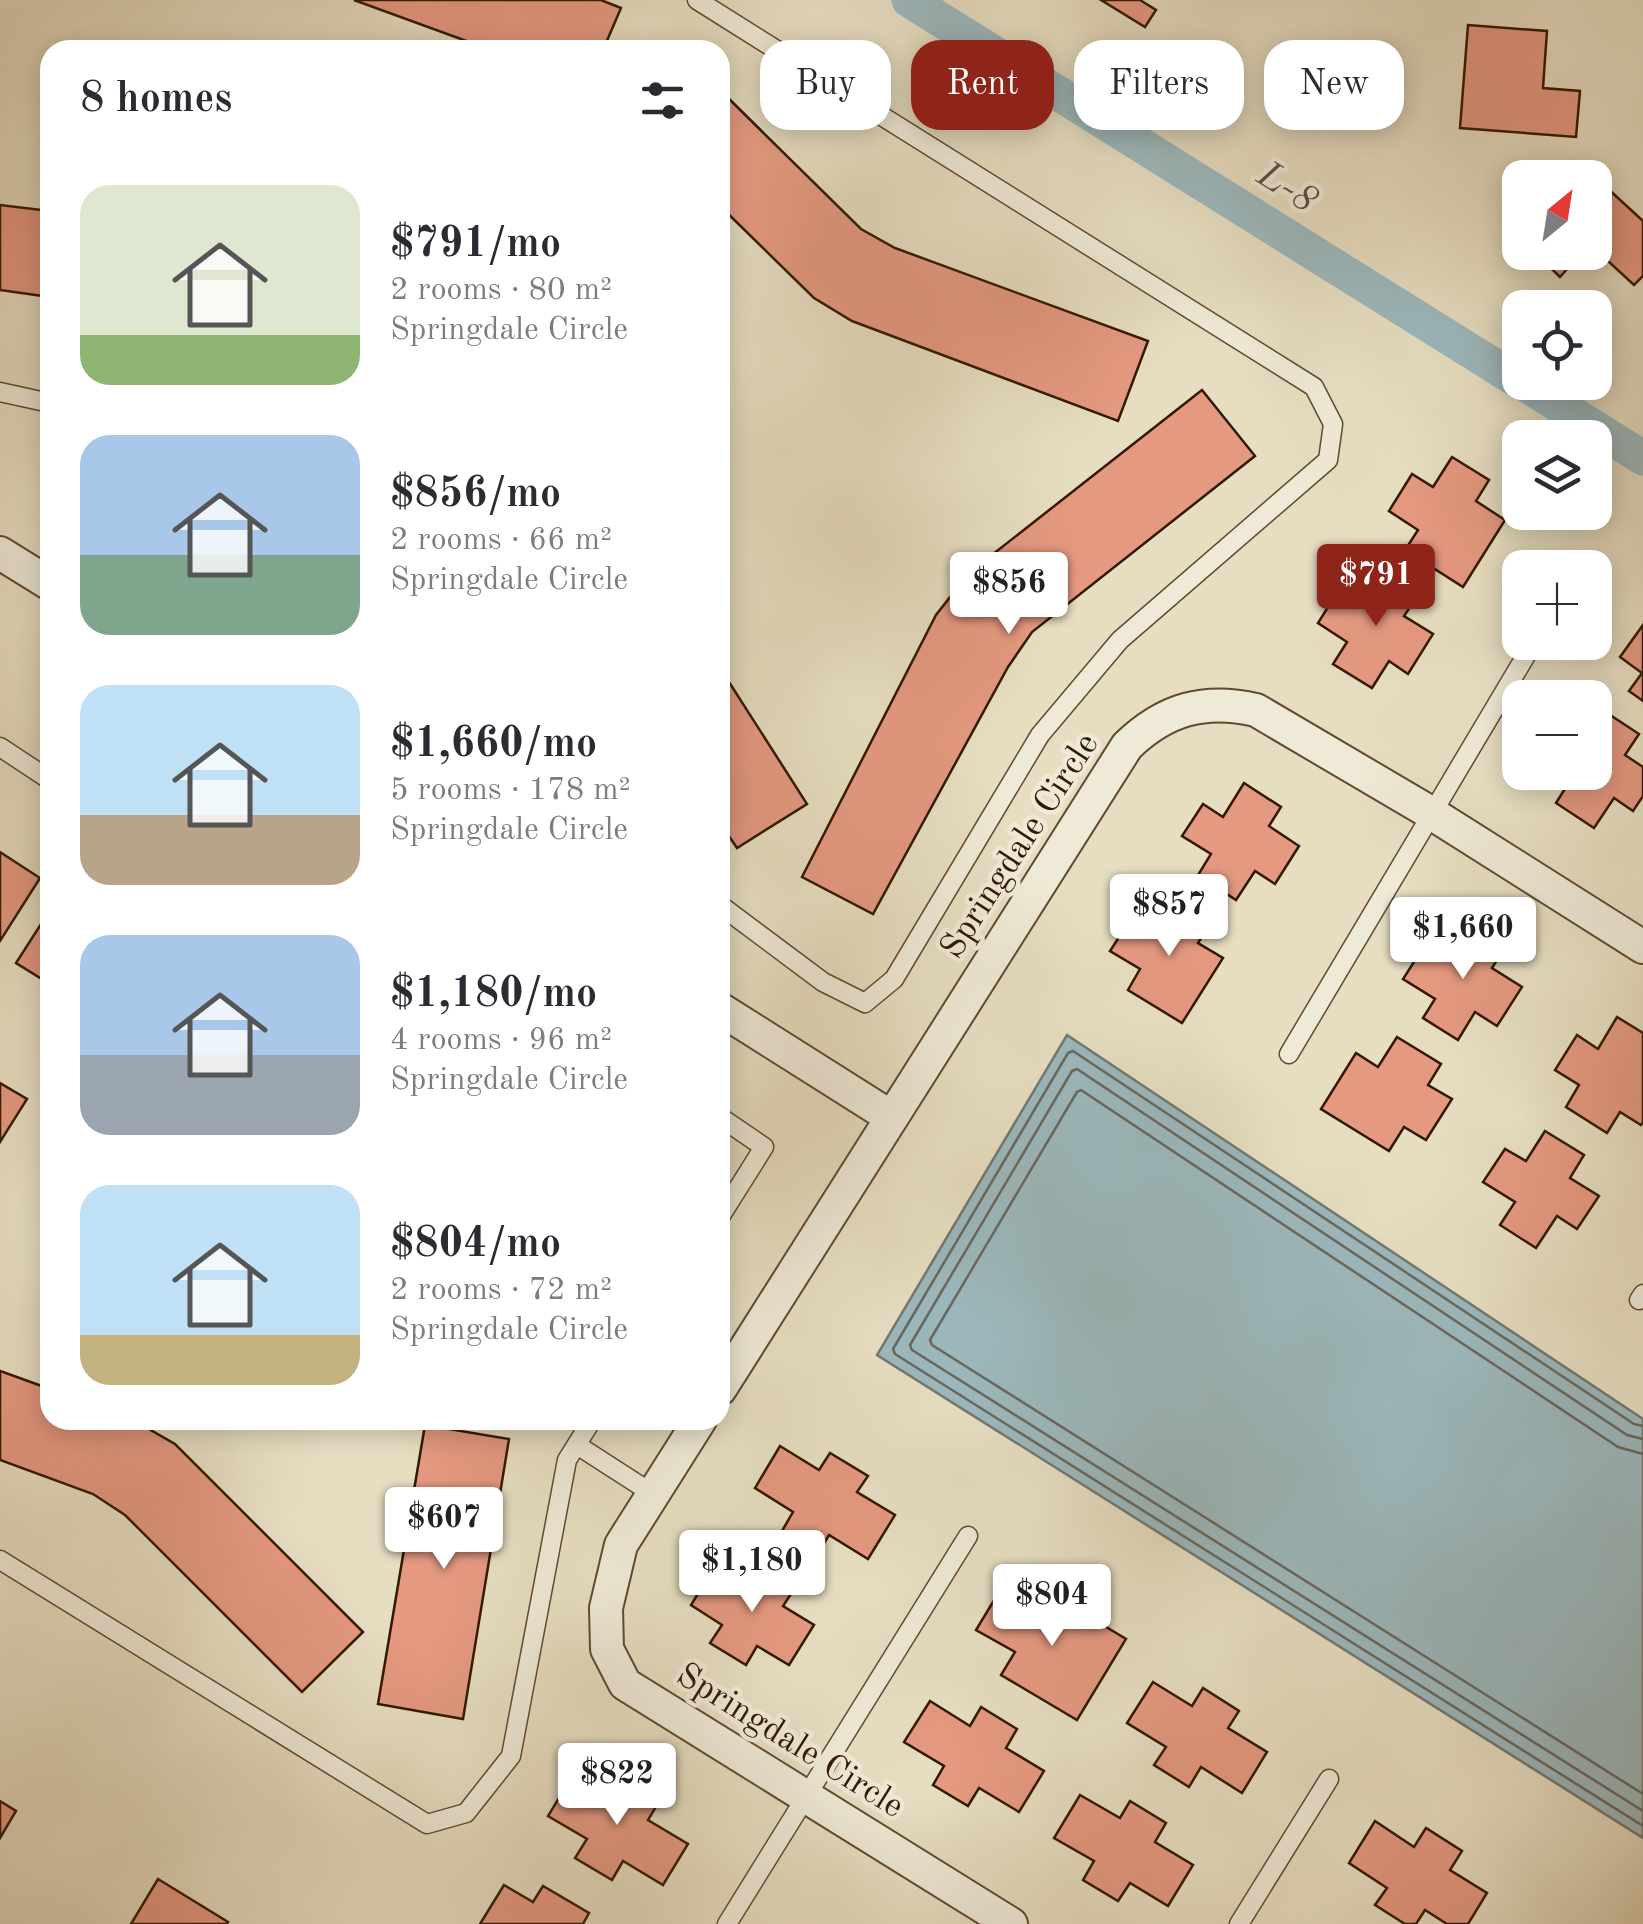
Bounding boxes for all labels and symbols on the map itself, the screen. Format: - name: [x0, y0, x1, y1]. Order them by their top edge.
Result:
- water label: L-8: [1249, 155, 1323, 221]
- north arrow: [1502, 160, 1612, 270]
- pin: $791: [1317, 544, 1435, 629]
- pin: $856: [950, 552, 1068, 637]
- street label: Springdale Circle: [935, 728, 1106, 965]
- pin: $857: [1110, 874, 1228, 959]
- pin: $1,660: [1382, 897, 1544, 982]
- pin: $607: [385, 1487, 503, 1572]
- pin: $1,180: [671, 1530, 833, 1615]
- pin: $804: [993, 1564, 1111, 1649]
- street label: Springdale Circle: [670, 1657, 909, 1825]
- pin: $822: [558, 1743, 676, 1828]

